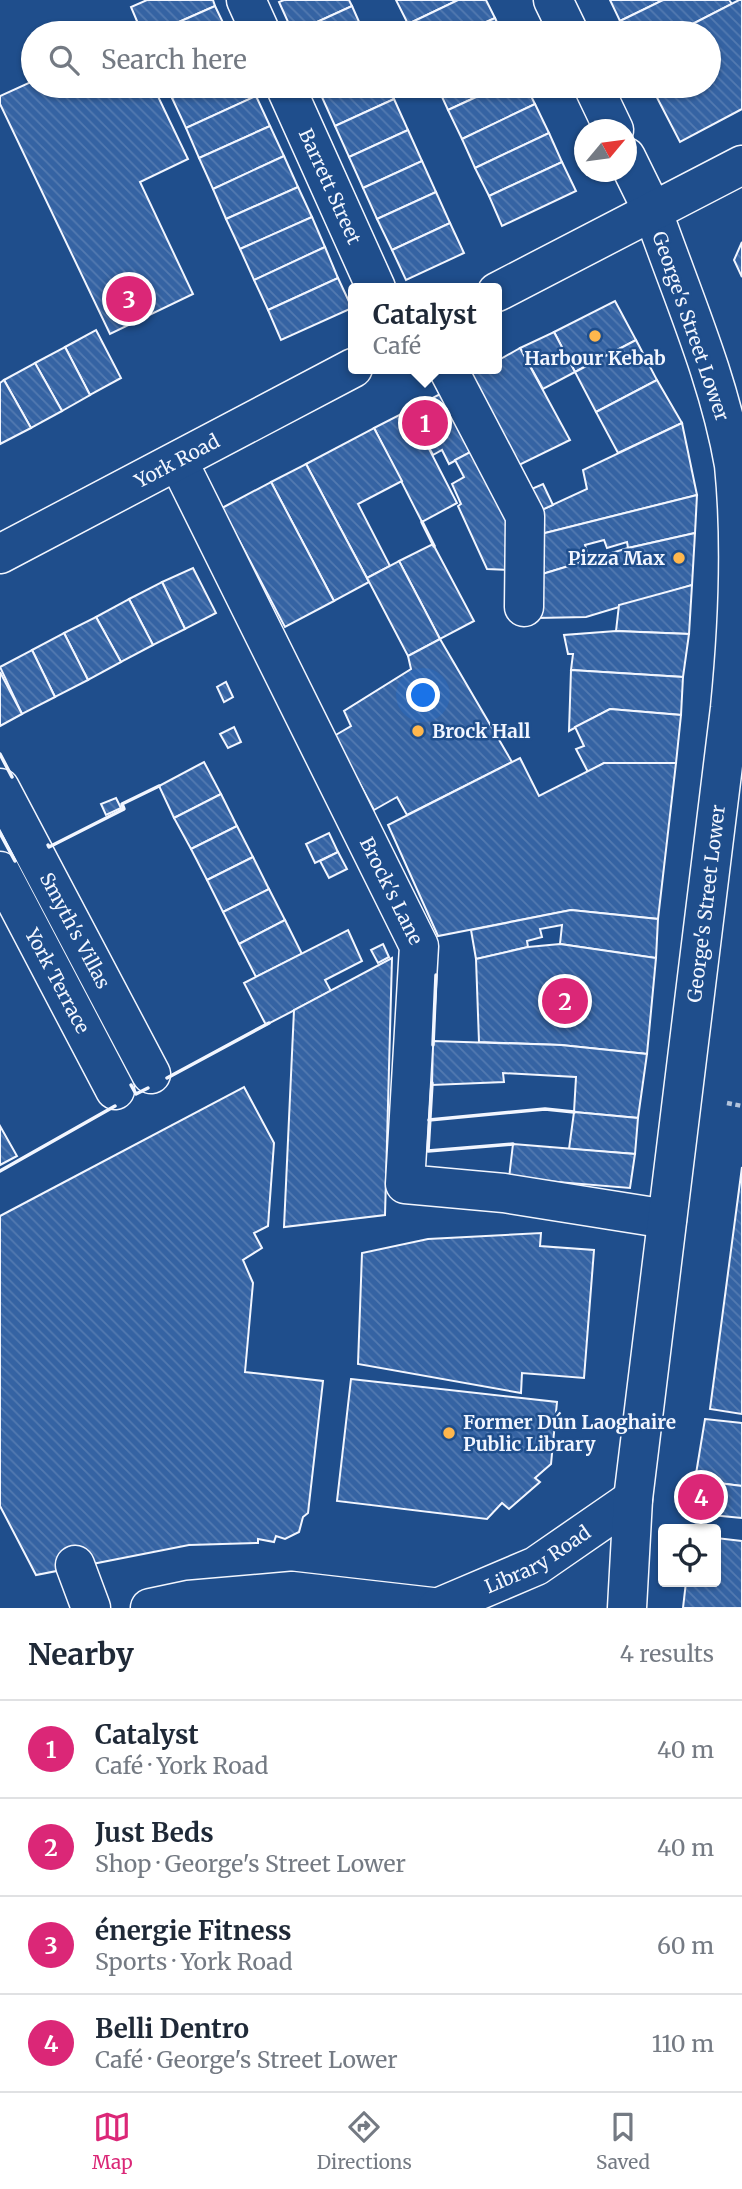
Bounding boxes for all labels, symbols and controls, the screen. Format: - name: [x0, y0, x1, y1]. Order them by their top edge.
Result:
- search box: [21, 21, 721, 98]
- icon: search: [45, 41, 83, 79]
- text: Search here: [101, 43, 247, 76]
- north arrow: [574, 119, 637, 182]
- street label: Barrett Street: [294, 125, 367, 248]
- street label: George's Street Lower: [647, 228, 735, 424]
- pin: 3: [106, 273, 152, 325]
- popup: [348, 283, 502, 374]
- text: Catalyst: [373, 298, 477, 331]
- marker: Harbour Kebab: [587, 328, 603, 344]
- text: Café: [373, 331, 421, 360]
- place label: Harbour Kebab: [524, 346, 666, 370]
- pin: 1: [402, 397, 448, 449]
- street label: York Road: [130, 429, 223, 493]
- place label: Pizza Max: [568, 546, 665, 570]
- marker: Pizza Max: [671, 550, 687, 566]
- your location: [406, 678, 440, 712]
- place label: Brock Hall: [432, 719, 530, 743]
- marker: Brock Hall: [410, 723, 426, 739]
- street label: George's Street Lower: [682, 803, 730, 1004]
- street label: Brock's Lane: [355, 833, 428, 949]
- street label: Smyth's Villas: [35, 868, 116, 992]
- street label: York Terrace: [20, 923, 95, 1038]
- pin: 2: [542, 975, 588, 1027]
- place label: Former Dún Laoghaire Public Library: [463, 1410, 676, 1456]
- marker: Former Dún Laoghaire Public Library: [441, 1425, 457, 1441]
- pin: 4: [678, 1471, 724, 1523]
- street label: Library Road: [481, 1520, 595, 1598]
- map controls: [658, 1524, 721, 1587]
- button: locate: [658, 1524, 721, 1587]
- text: Nearby: [28, 1635, 134, 1673]
- text: 4 results: [620, 1639, 714, 1668]
- text: Catalyst: [95, 1718, 199, 1751]
- text: 1: [46, 1735, 56, 1764]
- text: 40 m: [657, 1735, 714, 1764]
- text: Café · York Road: [95, 1751, 268, 1780]
- text: Just Beds: [95, 1816, 214, 1849]
- text: 2: [44, 1833, 58, 1862]
- text: 40 m: [657, 1833, 714, 1862]
- text: Shop · George's Street Lower: [95, 1849, 406, 1878]
- text: énergie Fitness: [95, 1914, 291, 1947]
- text: 3: [44, 1931, 58, 1960]
- text: 60 m: [657, 1931, 714, 1960]
- text: Sports · York Road: [95, 1947, 293, 1976]
- text: Belli Dentro: [95, 2012, 249, 2045]
- text: 4: [44, 2029, 58, 2058]
- text: 110 m: [652, 2029, 714, 2058]
- text: Café · George's Street Lower: [95, 2045, 398, 2074]
- tab: Map: [92, 2108, 133, 2174]
- tab: Directions: [317, 2108, 412, 2174]
- tab: Saved: [596, 2108, 650, 2174]

